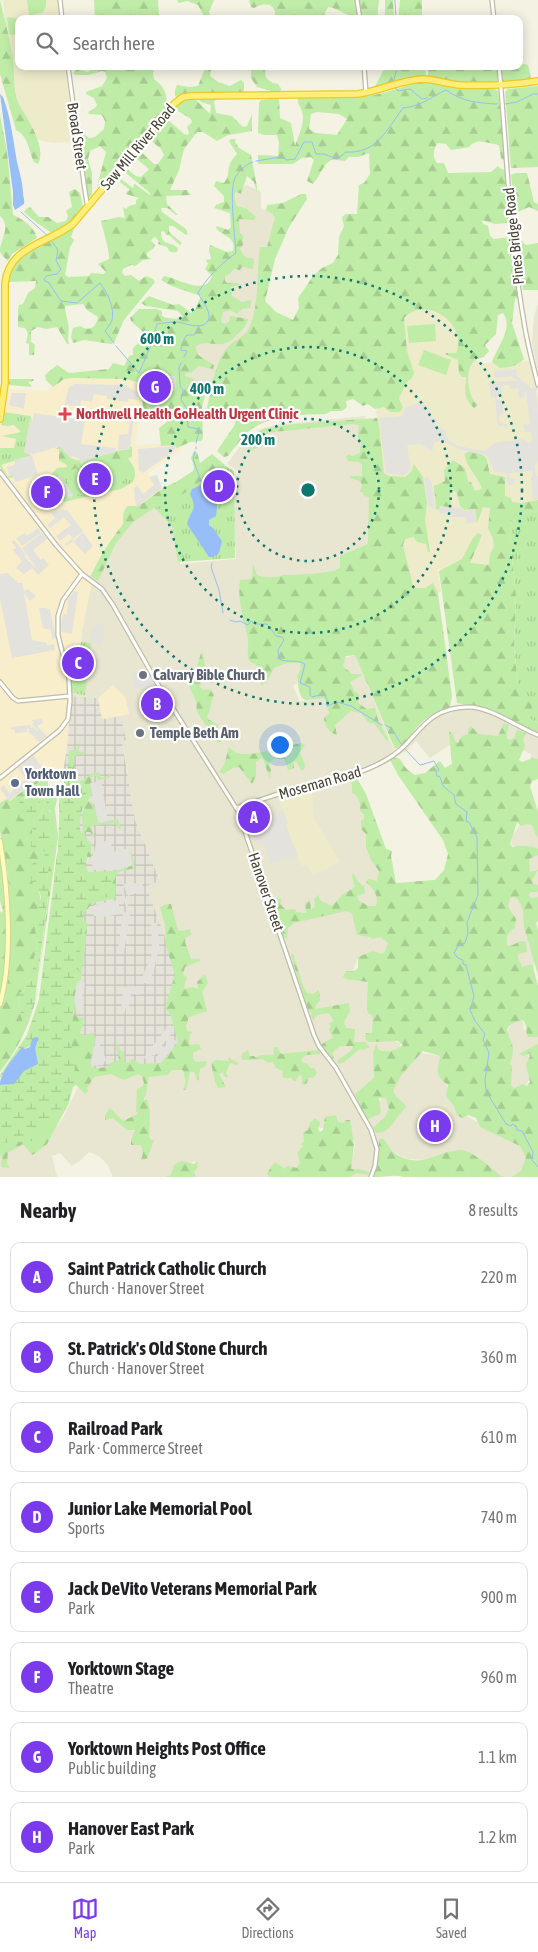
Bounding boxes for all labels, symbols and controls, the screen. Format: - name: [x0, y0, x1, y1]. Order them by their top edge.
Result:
- search box: [15, 15, 523, 70]
- icon: search: [33, 29, 61, 57]
- text: Search here: [73, 32, 155, 54]
- street label: Saw Mill River Road: [97, 100, 178, 193]
- street label: Broad Street: [64, 101, 91, 171]
- street label: Pines Bridge Road: [500, 187, 527, 286]
- text: 600 m: [140, 330, 174, 347]
- pin: G: [139, 368, 171, 406]
- text: 400 m: [189, 380, 224, 397]
- place label: Northwell Health GoHealth Urgent Clinic: [76, 405, 299, 422]
- marker: Northwell Health GoHealth Urgent Clinic: [58, 407, 72, 421]
- text: 200 m: [241, 431, 275, 448]
- pin: E: [79, 460, 111, 498]
- pin: D: [203, 467, 235, 505]
- pin: F: [31, 473, 63, 511]
- centre of rings: [299, 481, 317, 499]
- pin: C: [62, 644, 94, 682]
- place label: Calvary Bible Church: [153, 666, 265, 683]
- marker: Calvary Bible Church: [137, 669, 149, 681]
- pin: B: [141, 685, 173, 723]
- place label: Temple Beth Am: [150, 724, 239, 741]
- marker: Temple Beth Am: [134, 727, 146, 739]
- your location: [267, 732, 293, 758]
- street label: Moseman Road: [277, 763, 363, 802]
- place label: Yorktown Town Hall: [24, 765, 81, 799]
- marker: Yorktown Town Hall: [9, 777, 21, 789]
- pin: A: [238, 798, 270, 836]
- street label: Hanover Street: [245, 850, 288, 933]
- pin: H: [419, 1107, 451, 1145]
- text: Nearby: [20, 1198, 76, 1222]
- text: 8 results: [468, 1201, 518, 1219]
- text: Saint Patrick Catholic Church: [68, 1257, 267, 1279]
- text: A: [33, 1268, 41, 1286]
- text: 220 m: [481, 1268, 517, 1286]
- text: Church · Hanover Street: [68, 1279, 204, 1297]
- text: St. Patrick's Old Stone Church: [68, 1337, 267, 1359]
- text: B: [33, 1348, 41, 1366]
- text: 360 m: [481, 1348, 517, 1366]
- text: Church · Hanover Street: [68, 1359, 204, 1377]
- text: Railroad Park: [68, 1417, 162, 1439]
- text: C: [33, 1428, 41, 1446]
- text: 610 m: [481, 1428, 517, 1446]
- text: Park · Commerce Street: [68, 1439, 203, 1457]
- text: Junior Lake Memorial Pool: [68, 1497, 252, 1519]
- text: D: [33, 1508, 41, 1526]
- text: 740 m: [481, 1508, 517, 1526]
- text: Sports: [68, 1519, 105, 1537]
- text: Jack DeVito Veterans Memorial Park: [68, 1577, 317, 1599]
- text: E: [34, 1588, 40, 1606]
- text: 900 m: [481, 1588, 517, 1606]
- text: Park: [68, 1599, 95, 1617]
- text: Yorktown Stage: [68, 1657, 174, 1679]
- text: F: [34, 1668, 40, 1686]
- text: 960 m: [481, 1668, 517, 1686]
- text: Theatre: [68, 1679, 114, 1697]
- text: Yorktown Heights Post Office: [68, 1737, 266, 1759]
- text: G: [33, 1748, 41, 1766]
- text: 1.1 km: [478, 1748, 517, 1766]
- text: Public building: [68, 1759, 156, 1777]
- text: Hanover East Park: [68, 1817, 194, 1839]
- text: H: [32, 1828, 42, 1846]
- text: 1.2 km: [478, 1828, 517, 1846]
- text: Park: [68, 1839, 95, 1857]
- tab: Map: [71, 1895, 99, 1941]
- tab: Directions: [241, 1895, 294, 1941]
- tab: Saved: [436, 1895, 467, 1941]

